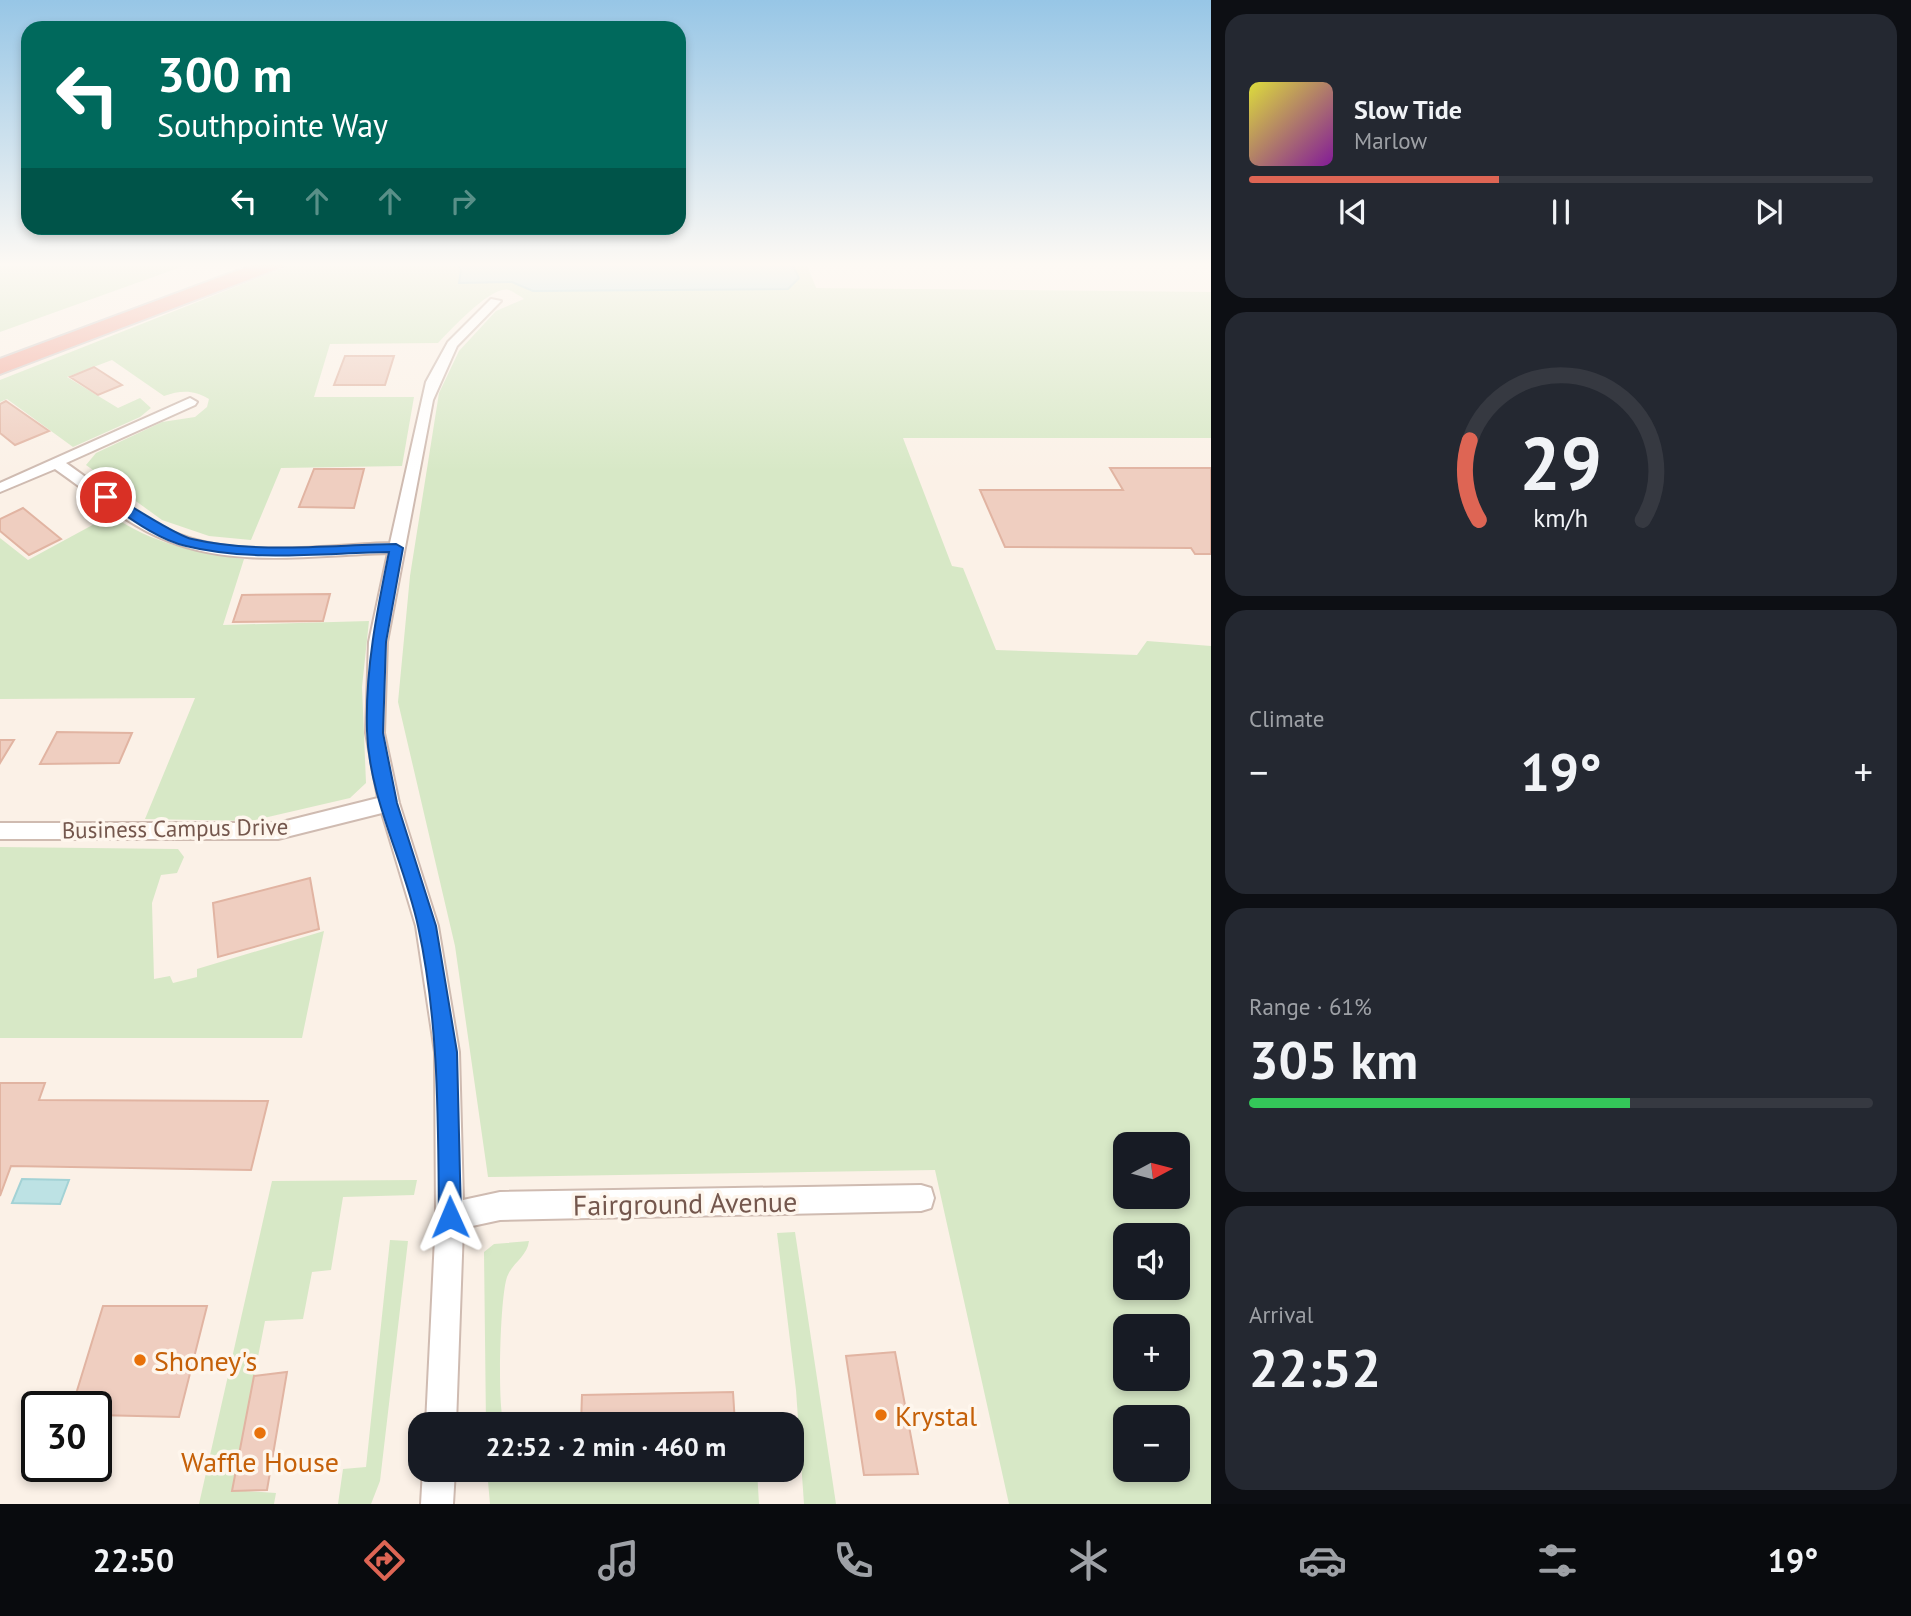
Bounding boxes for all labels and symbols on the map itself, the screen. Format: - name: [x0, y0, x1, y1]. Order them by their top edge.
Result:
- pin: [76, 467, 136, 527]
- street label: Business Campus Drive: [62, 812, 288, 844]
- north arrow: [1113, 1132, 1190, 1209]
- position arrow: [413, 1180, 487, 1254]
- street label: Fairground Avenue: [572, 1183, 798, 1223]
- place label: Shoney's: [154, 1342, 257, 1379]
- marker: Shoney's: [132, 1352, 148, 1368]
- speed limit sign: 30: [21, 1391, 112, 1482]
- place label: Krystal: [895, 1397, 977, 1434]
- marker: Krystal: [873, 1407, 889, 1423]
- marker: Waffle House: [252, 1425, 268, 1441]
- place label: Waffle House: [181, 1443, 339, 1480]

